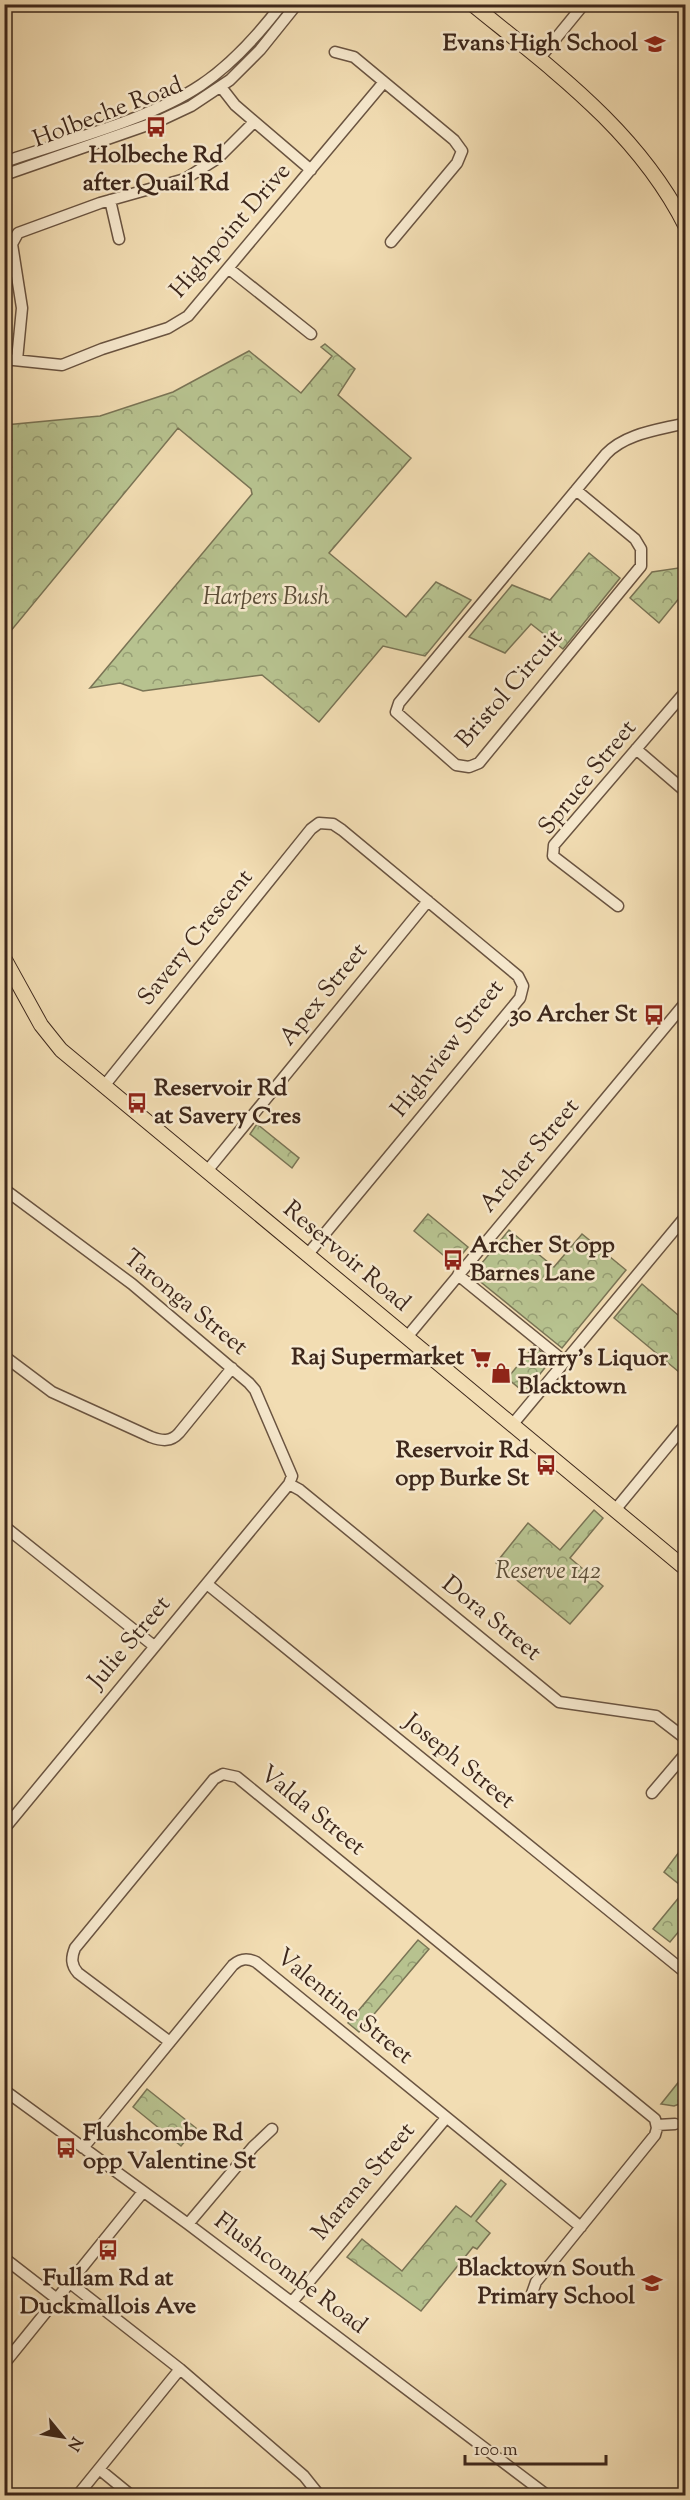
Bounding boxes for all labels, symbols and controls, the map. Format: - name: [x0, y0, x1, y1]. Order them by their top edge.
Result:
- place label: Evans High School: [443, 27, 638, 61]
- school or university icon: Evans High School: [643, 32, 667, 56]
- street label: Holbeche Road: [28, 69, 188, 157]
- bus stop icon: Holbeche Rd after Quail Rd: [144, 115, 168, 139]
- place label: Holbeche Rd after Quail Rd: [83, 139, 230, 201]
- street label: Highpoint Drive: [163, 156, 299, 306]
- park label: Harpers Bush: [203, 581, 330, 615]
- street label: Bristol Circuit: [449, 622, 571, 756]
- street label: Spruce Street: [531, 713, 645, 843]
- street label: Savery Crescent: [130, 862, 262, 1014]
- street label: Apex Street: [272, 936, 376, 1054]
- street label: Highview Street: [383, 973, 513, 1125]
- place label: 30 Archer St: [509, 998, 638, 1032]
- bus stop icon: 30 Archer St: [642, 1003, 666, 1027]
- place label: Reservoir Rd at Savery Cres: [154, 1072, 301, 1134]
- bus stop icon: Reservoir Rd at Savery Cres: [125, 1091, 149, 1115]
- street label: Archer Street: [472, 1092, 588, 1220]
- street label: Reservoir Road: [275, 1193, 417, 1321]
- place label: Archer St opp Barnes Lane: [470, 1229, 615, 1291]
- street label: Taronga Street: [115, 1242, 255, 1364]
- bus stop icon: Archer St opp Barnes Lane: [441, 1248, 465, 1272]
- place label: Raj Supermarket: [291, 1341, 465, 1375]
- place label: Harry's Liquor Blacktown: [518, 1342, 669, 1404]
- supermarket icon: Raj Supermarket: [469, 1346, 493, 1370]
- shop icon: Harry's Liquor Blacktown: [489, 1361, 513, 1385]
- place label: Reservoir Rd opp Burke St: [395, 1434, 530, 1496]
- bus stop icon: Reservoir Rd opp Burke St: [534, 1453, 558, 1477]
- park label: Reserve 142: [496, 1555, 601, 1589]
- street label: Dora Street: [434, 1568, 548, 1670]
- street label: Julie Street: [80, 1589, 179, 1699]
- street label: Joseph Street: [394, 1705, 522, 1818]
- street label: Valda Street: [252, 1758, 372, 1864]
- street label: Valentine Street: [268, 1941, 420, 2073]
- street label: Marana Street: [304, 2115, 424, 2249]
- place label: Flushcombe Rd opp Valentine St: [83, 2117, 257, 2179]
- bus stop icon: Flushcombe Rd opp Valentine St: [54, 2136, 78, 2160]
- street label: Flushcombe Road: [206, 2205, 374, 2343]
- bus stop icon: Fullam Rd at Duckmallois Ave: [96, 2238, 120, 2262]
- place label: Blacktown South Primary School: [458, 2252, 636, 2314]
- place label: Fullam Rd at Duckmallois Ave: [20, 2262, 196, 2324]
- school or university icon: Blacktown South Primary School: [640, 2271, 664, 2295]
- north arrow: [33, 2407, 93, 2467]
- scale bar: [465, 2428, 606, 2466]
- text: N: [61, 2432, 87, 2455]
- text: 100 m: [474, 2438, 518, 2464]

